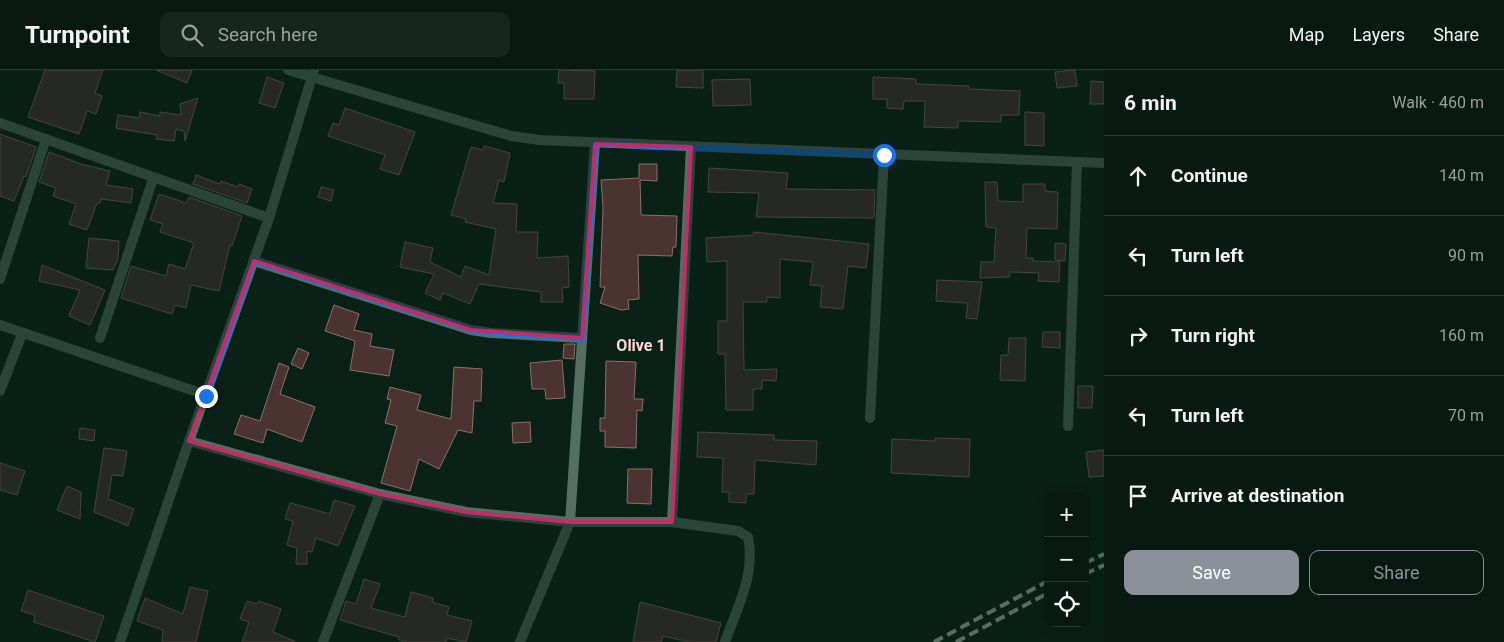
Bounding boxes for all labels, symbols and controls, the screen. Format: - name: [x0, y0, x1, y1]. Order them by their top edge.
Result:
- search box: [160, 12, 510, 57]
- text: Turnpoint: [25, 21, 130, 49]
- icon: search: [178, 21, 206, 49]
- text: Search here: [218, 23, 318, 46]
- text: Map: [1289, 24, 1324, 45]
- text: Layers: [1352, 24, 1405, 45]
- text: Share: [1433, 24, 1479, 45]
- text: 6 min: [1124, 91, 1177, 115]
- text: Walk · 460 m: [1392, 93, 1484, 112]
- route start: [873, 144, 896, 167]
- icon: ahead: [1124, 162, 1152, 190]
- text: Continue: [1171, 164, 1248, 187]
- text: 140 m: [1439, 166, 1484, 185]
- icon: left: [1124, 242, 1152, 270]
- text: Turn left: [1171, 244, 1244, 267]
- text: 90 m: [1448, 246, 1484, 265]
- icon: right: [1124, 322, 1152, 350]
- text: Turn right: [1171, 324, 1255, 347]
- text: 160 m: [1439, 326, 1484, 345]
- district label: Olive 1: [616, 336, 666, 355]
- route end: [195, 385, 218, 408]
- icon: left: [1124, 402, 1152, 430]
- text: Turn left: [1171, 404, 1244, 427]
- text: 70 m: [1448, 406, 1484, 425]
- icon: arrive: [1124, 482, 1152, 510]
- text: Arrive at destination: [1171, 484, 1344, 507]
- map controls: [1044, 492, 1089, 627]
- button: +: [1044, 492, 1089, 537]
- button: −: [1044, 537, 1089, 582]
- button: Save: [1124, 550, 1299, 595]
- button: Share: [1309, 550, 1484, 595]
- button: locate: [1044, 582, 1089, 627]

